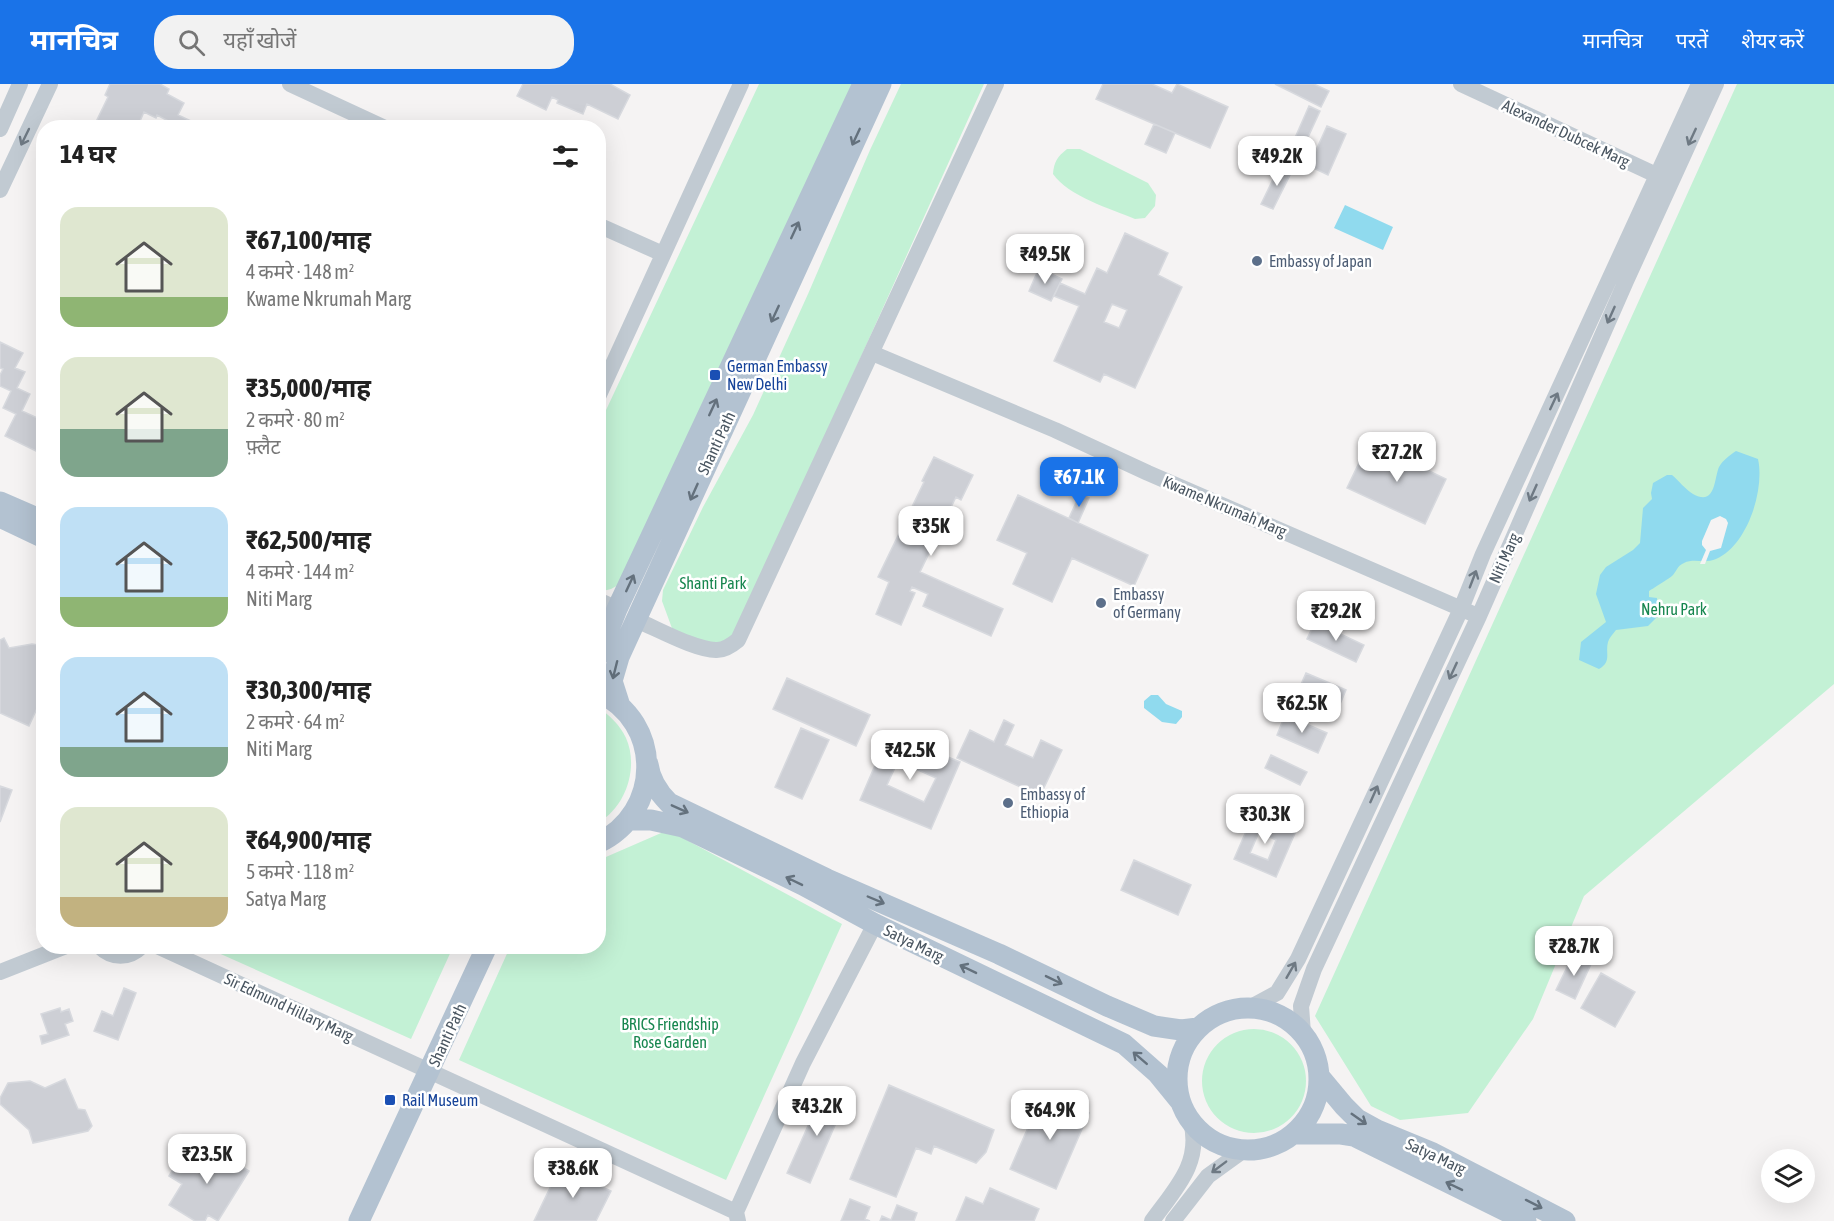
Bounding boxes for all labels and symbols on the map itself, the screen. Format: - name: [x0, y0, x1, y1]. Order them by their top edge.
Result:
- street label: Alexander Dubcek Marg: [1499, 96, 1633, 171]
- one-way arrow: [19, 127, 31, 145]
- one-way arrow: [850, 128, 862, 146]
- one-way arrow: [1685, 128, 1697, 146]
- pin: ₹49.2K: [1228, 136, 1326, 187]
- one-way arrow: [790, 221, 801, 239]
- pin: ₹49.5K: [996, 234, 1094, 285]
- place label: Embassy of Japan: [1269, 252, 1372, 271]
- marker: Embassy of Japan: [1250, 254, 1264, 268]
- one-way arrow: [768, 305, 780, 323]
- one-way arrow: [1605, 305, 1617, 323]
- place label: German Embassy New Delhi: [727, 357, 828, 393]
- marker: German Embassy New Delhi: [708, 368, 722, 382]
- one-way arrow: [1549, 393, 1560, 411]
- one-way arrow: [707, 398, 719, 416]
- street label: Shanti Path: [694, 409, 738, 477]
- pin: ₹27.2K: [1348, 432, 1446, 483]
- pin: ₹67.1K: [1030, 457, 1128, 508]
- street label: Kwame Nkrumah Marg: [1160, 472, 1290, 541]
- one-way arrow: [687, 482, 699, 500]
- one-way arrow: [1527, 484, 1538, 502]
- pin: ₹35K: [895, 506, 967, 557]
- street label: Niti Marg: [1485, 530, 1524, 586]
- one-way arrow: [1469, 570, 1480, 589]
- park label: Shanti Park: [680, 574, 746, 592]
- one-way arrow: [624, 575, 636, 593]
- place label: Embassy of Germany: [1113, 585, 1181, 622]
- pin: ₹29.2K: [1287, 591, 1385, 642]
- marker: Embassy of Germany: [1094, 596, 1108, 610]
- park label: Nehru Park: [1641, 600, 1707, 618]
- one-way arrow: [609, 660, 621, 679]
- one-way arrow: [1447, 662, 1459, 680]
- pin: ₹62.5K: [1253, 683, 1351, 734]
- pin: ₹42.5K: [861, 730, 959, 781]
- place label: Embassy of Ethiopia: [1020, 785, 1086, 822]
- one-way arrow: [1369, 786, 1381, 804]
- pin: ₹30.3K: [1216, 794, 1314, 845]
- marker: Embassy of Ethiopia: [1001, 796, 1015, 810]
- one-way arrow: [671, 803, 689, 815]
- one-way arrow: [785, 874, 803, 886]
- one-way arrow: [867, 895, 885, 906]
- street label: Satya Marg: [881, 921, 947, 966]
- pin: ₹28.7K: [1525, 926, 1623, 977]
- one-way arrow: [959, 962, 977, 974]
- one-way arrow: [1286, 962, 1297, 980]
- street label: Sir Edmund Hillary Marg: [221, 969, 356, 1046]
- one-way arrow: [1044, 975, 1062, 987]
- street label: Shanti Path: [425, 1001, 469, 1069]
- park label: BRICS Friendship Rose Garden: [621, 1015, 719, 1051]
- one-way arrow: [1133, 1051, 1148, 1065]
- pin: ₹43.2K: [768, 1086, 866, 1137]
- pin: ₹64.9K: [1001, 1090, 1099, 1141]
- place label: Rail Museum: [402, 1091, 478, 1109]
- marker: Rail Museum: [383, 1093, 397, 1107]
- one-way arrow: [1351, 1113, 1367, 1125]
- pin: ₹23.5K: [158, 1134, 256, 1185]
- street label: Satya Marg: [1403, 1134, 1469, 1179]
- pin: ₹38.6K: [524, 1148, 622, 1199]
- one-way arrow: [1211, 1160, 1227, 1173]
- one-way arrow: [1446, 1179, 1464, 1191]
- one-way arrow: [1525, 1199, 1543, 1211]

